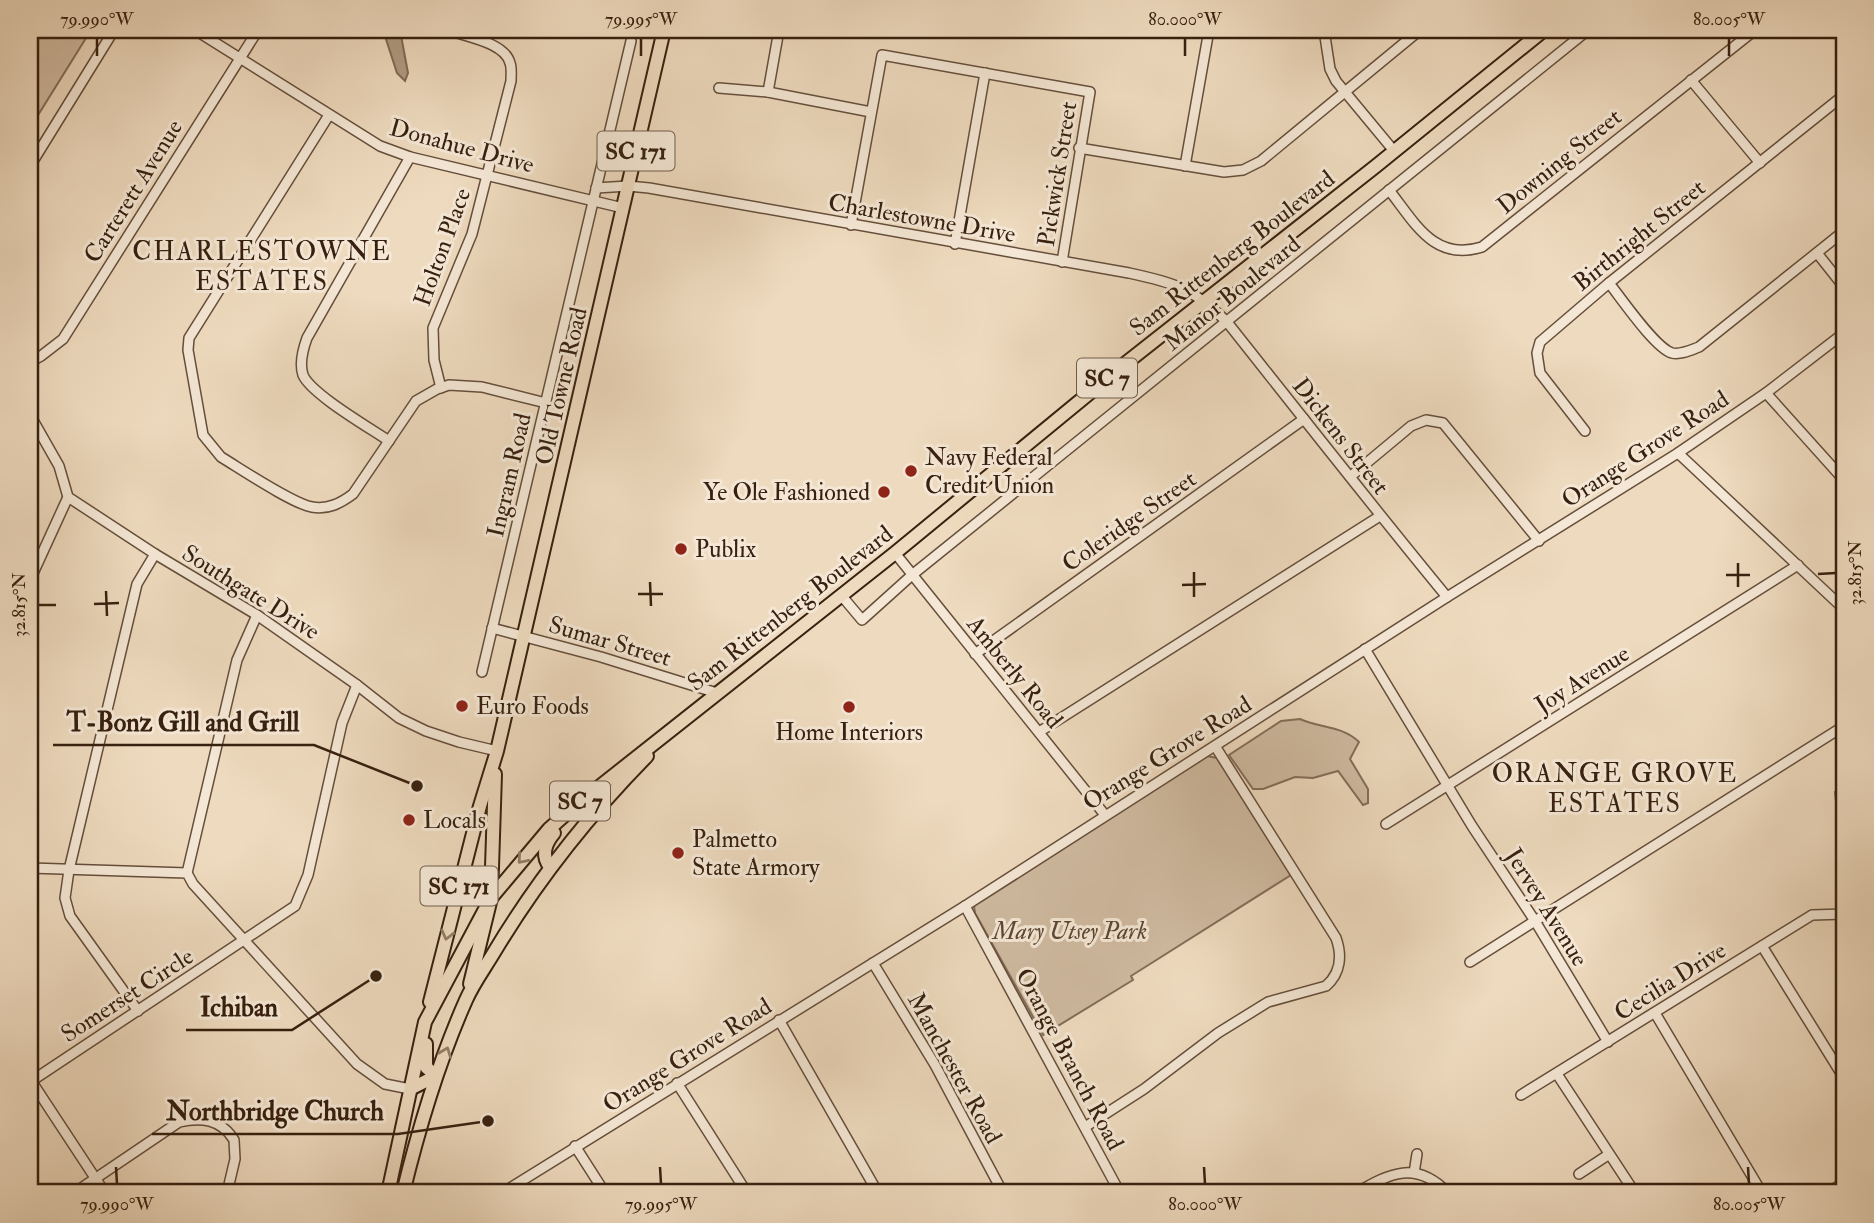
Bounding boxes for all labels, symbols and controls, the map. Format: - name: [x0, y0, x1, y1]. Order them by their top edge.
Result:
- text: 79.990°W: [60, 8, 134, 31]
- text: 79.995°W: [605, 8, 678, 31]
- text: 80.000°W: [1148, 8, 1222, 31]
- text: 80.005°W: [1693, 8, 1766, 31]
- street label: Pickwick Street: [1031, 99, 1084, 249]
- street label: Downing Street: [1491, 102, 1628, 221]
- street label: Donahue Drive: [386, 112, 537, 181]
- street label: Carterett Avenue: [77, 114, 190, 269]
- road number: SC 171: [598, 132, 674, 170]
- street label: Sam Rittenberg Boulevard: [1123, 163, 1341, 343]
- street label: Birthright Street: [1567, 172, 1712, 298]
- street label: Holton Place: [407, 184, 478, 310]
- street label: Charlestowne Drive: [826, 187, 1018, 250]
- street label: Manor Boulevard: [1158, 229, 1307, 358]
- district label: CHARLESTOWNE ESTATES: [132, 236, 392, 298]
- street label: Old Towne Road: [528, 304, 595, 468]
- road number: SC 7: [1077, 358, 1137, 398]
- street label: Dickens Street: [1285, 372, 1396, 501]
- street label: Orange Grove Road: [1556, 384, 1735, 515]
- street label: Ingram Road: [480, 410, 539, 540]
- place label: Navy Federal Credit Union: [925, 442, 1054, 501]
- marker: Navy Federal Credit Union: [903, 463, 919, 479]
- street label: Coleridge Street: [1056, 464, 1203, 579]
- place label: Ye Ole Fashioned: [703, 477, 870, 508]
- marker: Ye Ole Fashioned: [876, 484, 892, 500]
- street label: Sam Rittenberg Boulevard: [681, 518, 899, 698]
- place label: Publix: [695, 534, 757, 565]
- street label: Southgate Drive: [176, 538, 326, 647]
- marker: Publix: [673, 541, 689, 557]
- text: 32.815°N: [1844, 541, 1867, 605]
- text: 32.815°N: [8, 573, 31, 637]
- street label: Sumar Street: [545, 609, 675, 674]
- street label: Amberly Road: [959, 609, 1070, 735]
- street label: Joy Avenue: [1528, 638, 1635, 721]
- street label: Orange Grove Road: [1077, 689, 1258, 818]
- place label: Euro Foods: [476, 691, 589, 722]
- callout: T-Bonz Gill and Grill: [53, 698, 314, 745]
- marker: Euro Foods: [454, 698, 470, 714]
- marker: Home Interiors: [841, 699, 857, 715]
- text: T-Bonz Gill and Grill: [66, 707, 300, 739]
- place label: Home Interiors: [775, 717, 923, 748]
- district label: ORANGE GROVE ESTATES: [1492, 758, 1738, 820]
- road number: SC 7: [550, 782, 610, 820]
- place label: Locals: [423, 805, 486, 836]
- marker: Locals: [401, 812, 417, 828]
- place label: Palmetto State Armory: [692, 824, 820, 883]
- street label: Jervey Avenue: [1497, 841, 1595, 972]
- marker: Palmetto State Armory: [670, 845, 686, 861]
- one-way arrow: [518, 851, 530, 864]
- road number: SC 171: [420, 866, 498, 906]
- park label: Mary Utsey Park: [991, 916, 1147, 947]
- one-way arrow: [441, 929, 455, 941]
- street label: Cecilia Drive: [1609, 935, 1732, 1028]
- street label: Somerset Circle: [55, 941, 199, 1050]
- street label: Orange Branch Road: [1009, 963, 1131, 1156]
- callout: Ichiban: [186, 983, 292, 1030]
- street label: Manchester Road: [900, 987, 1009, 1149]
- street label: Orange Grove Road: [597, 991, 778, 1120]
- text: Ichiban: [200, 992, 279, 1024]
- one-way arrow: [437, 1047, 451, 1059]
- callout: Northbridge Church: [152, 1087, 398, 1134]
- text: Northbridge Church: [165, 1096, 384, 1129]
- text: 79.990°W: [80, 1193, 154, 1216]
- text: 79.995°W: [625, 1193, 698, 1216]
- text: 80.000°W: [1168, 1193, 1242, 1216]
- text: 80.005°W: [1713, 1193, 1786, 1216]

